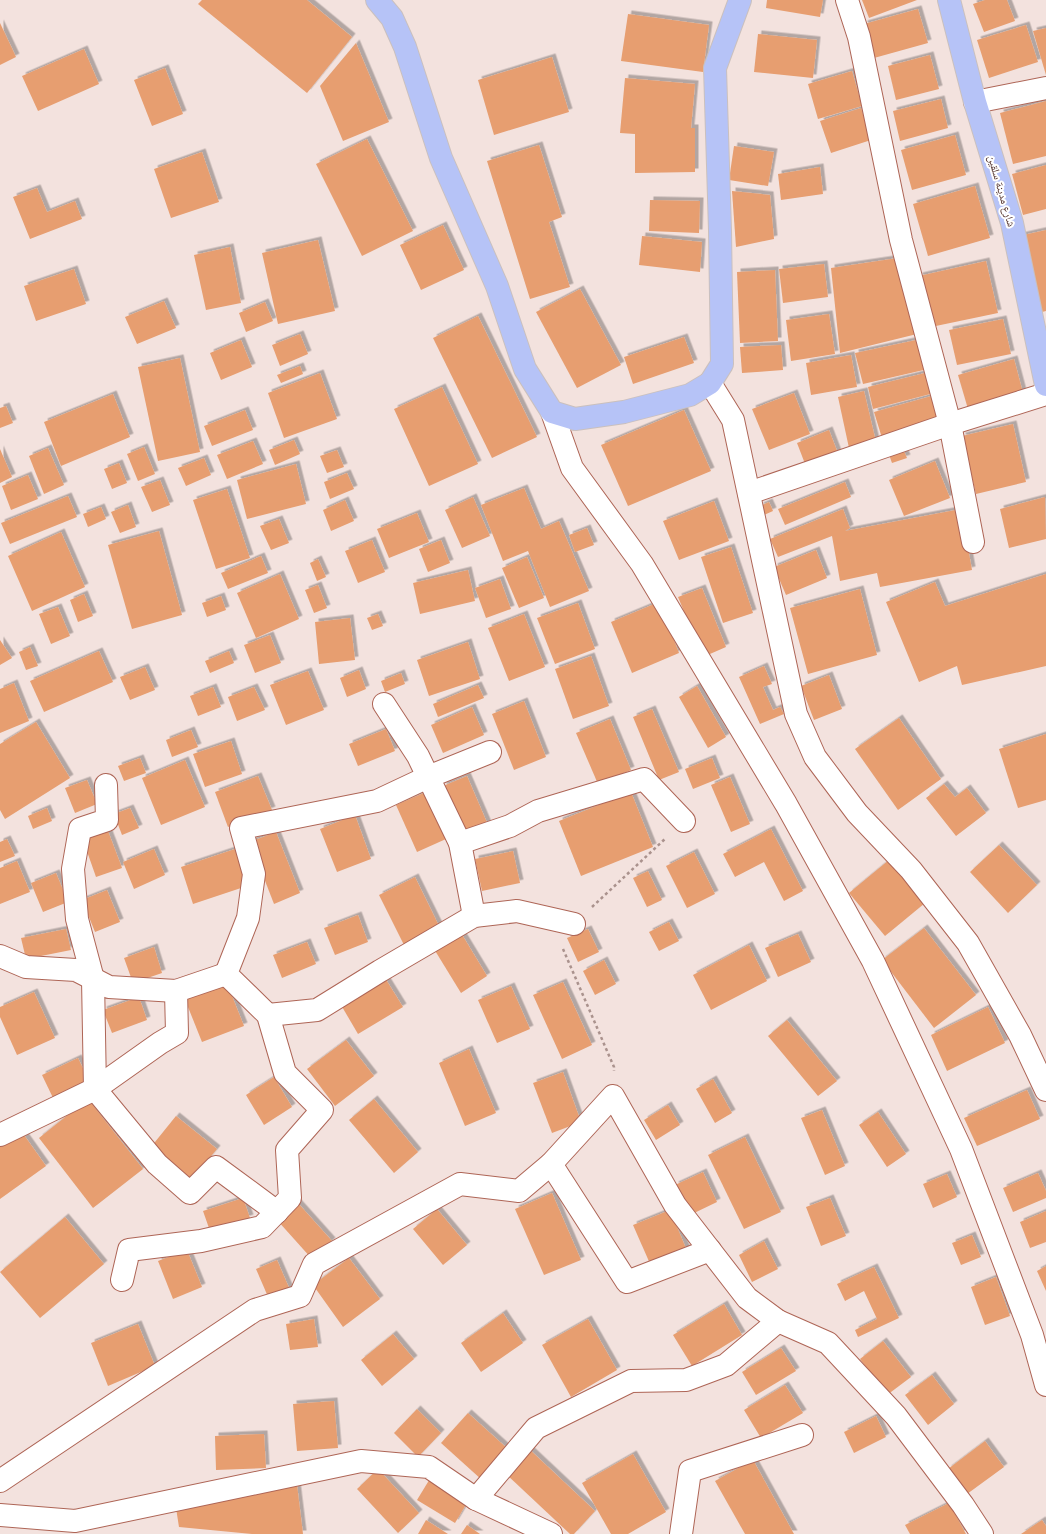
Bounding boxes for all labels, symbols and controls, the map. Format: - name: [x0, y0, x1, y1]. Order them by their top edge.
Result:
- street label: شارع مدينة سلقين: [985, 154, 1018, 228]

